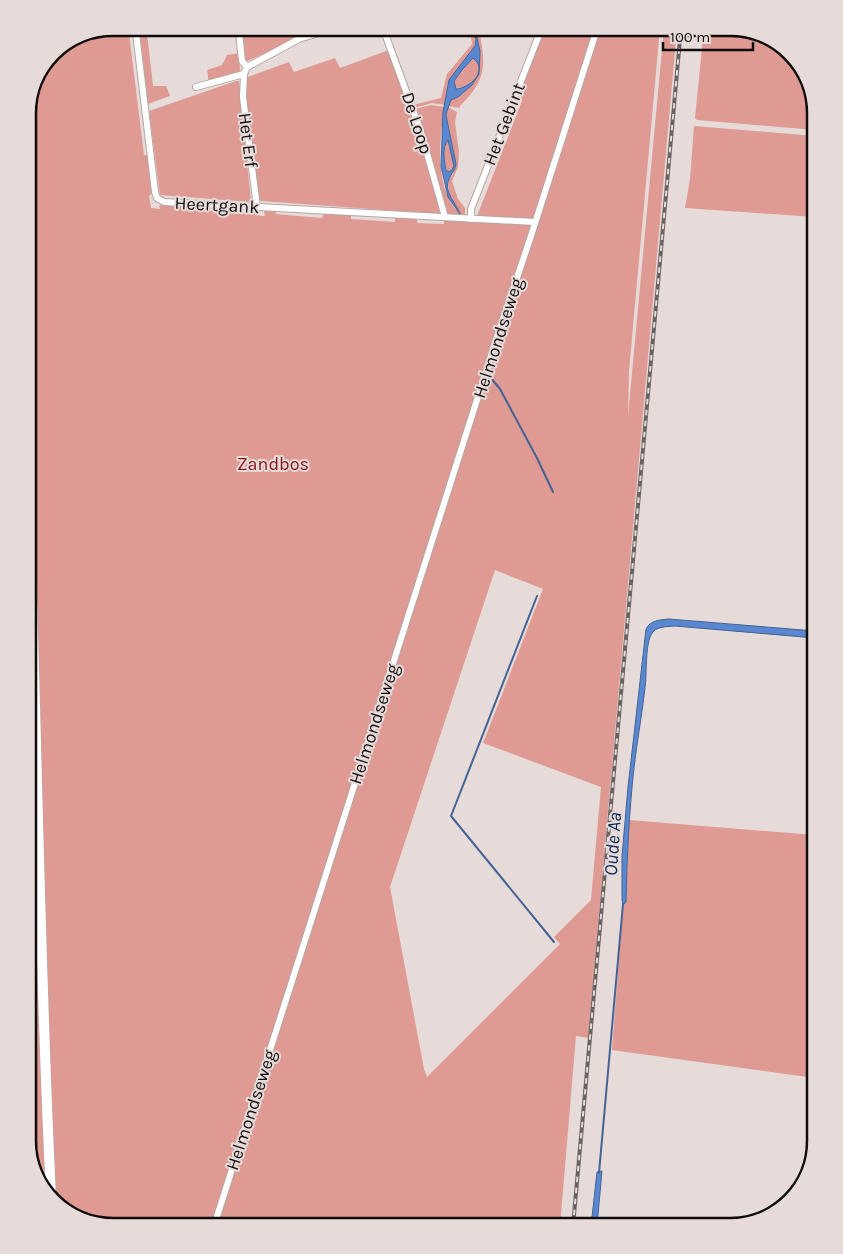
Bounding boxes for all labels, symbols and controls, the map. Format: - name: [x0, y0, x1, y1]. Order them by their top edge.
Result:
- scale bar: [663, 20, 753, 52]
- text: 100 m: [670, 28, 710, 46]
- street label: Het Gebint: [478, 79, 530, 168]
- street label: De Loop: [397, 89, 437, 157]
- street label: Het Erf: [234, 111, 262, 170]
- street label: Heertgank: [174, 192, 260, 218]
- street label: Helmondseweg: [468, 275, 528, 401]
- park label: Zandbos: [237, 453, 309, 475]
- street label: Helmondseweg: [344, 661, 404, 787]
- water label: Oude Aa: [600, 811, 626, 877]
- street label: Helmondseweg: [221, 1047, 281, 1173]

